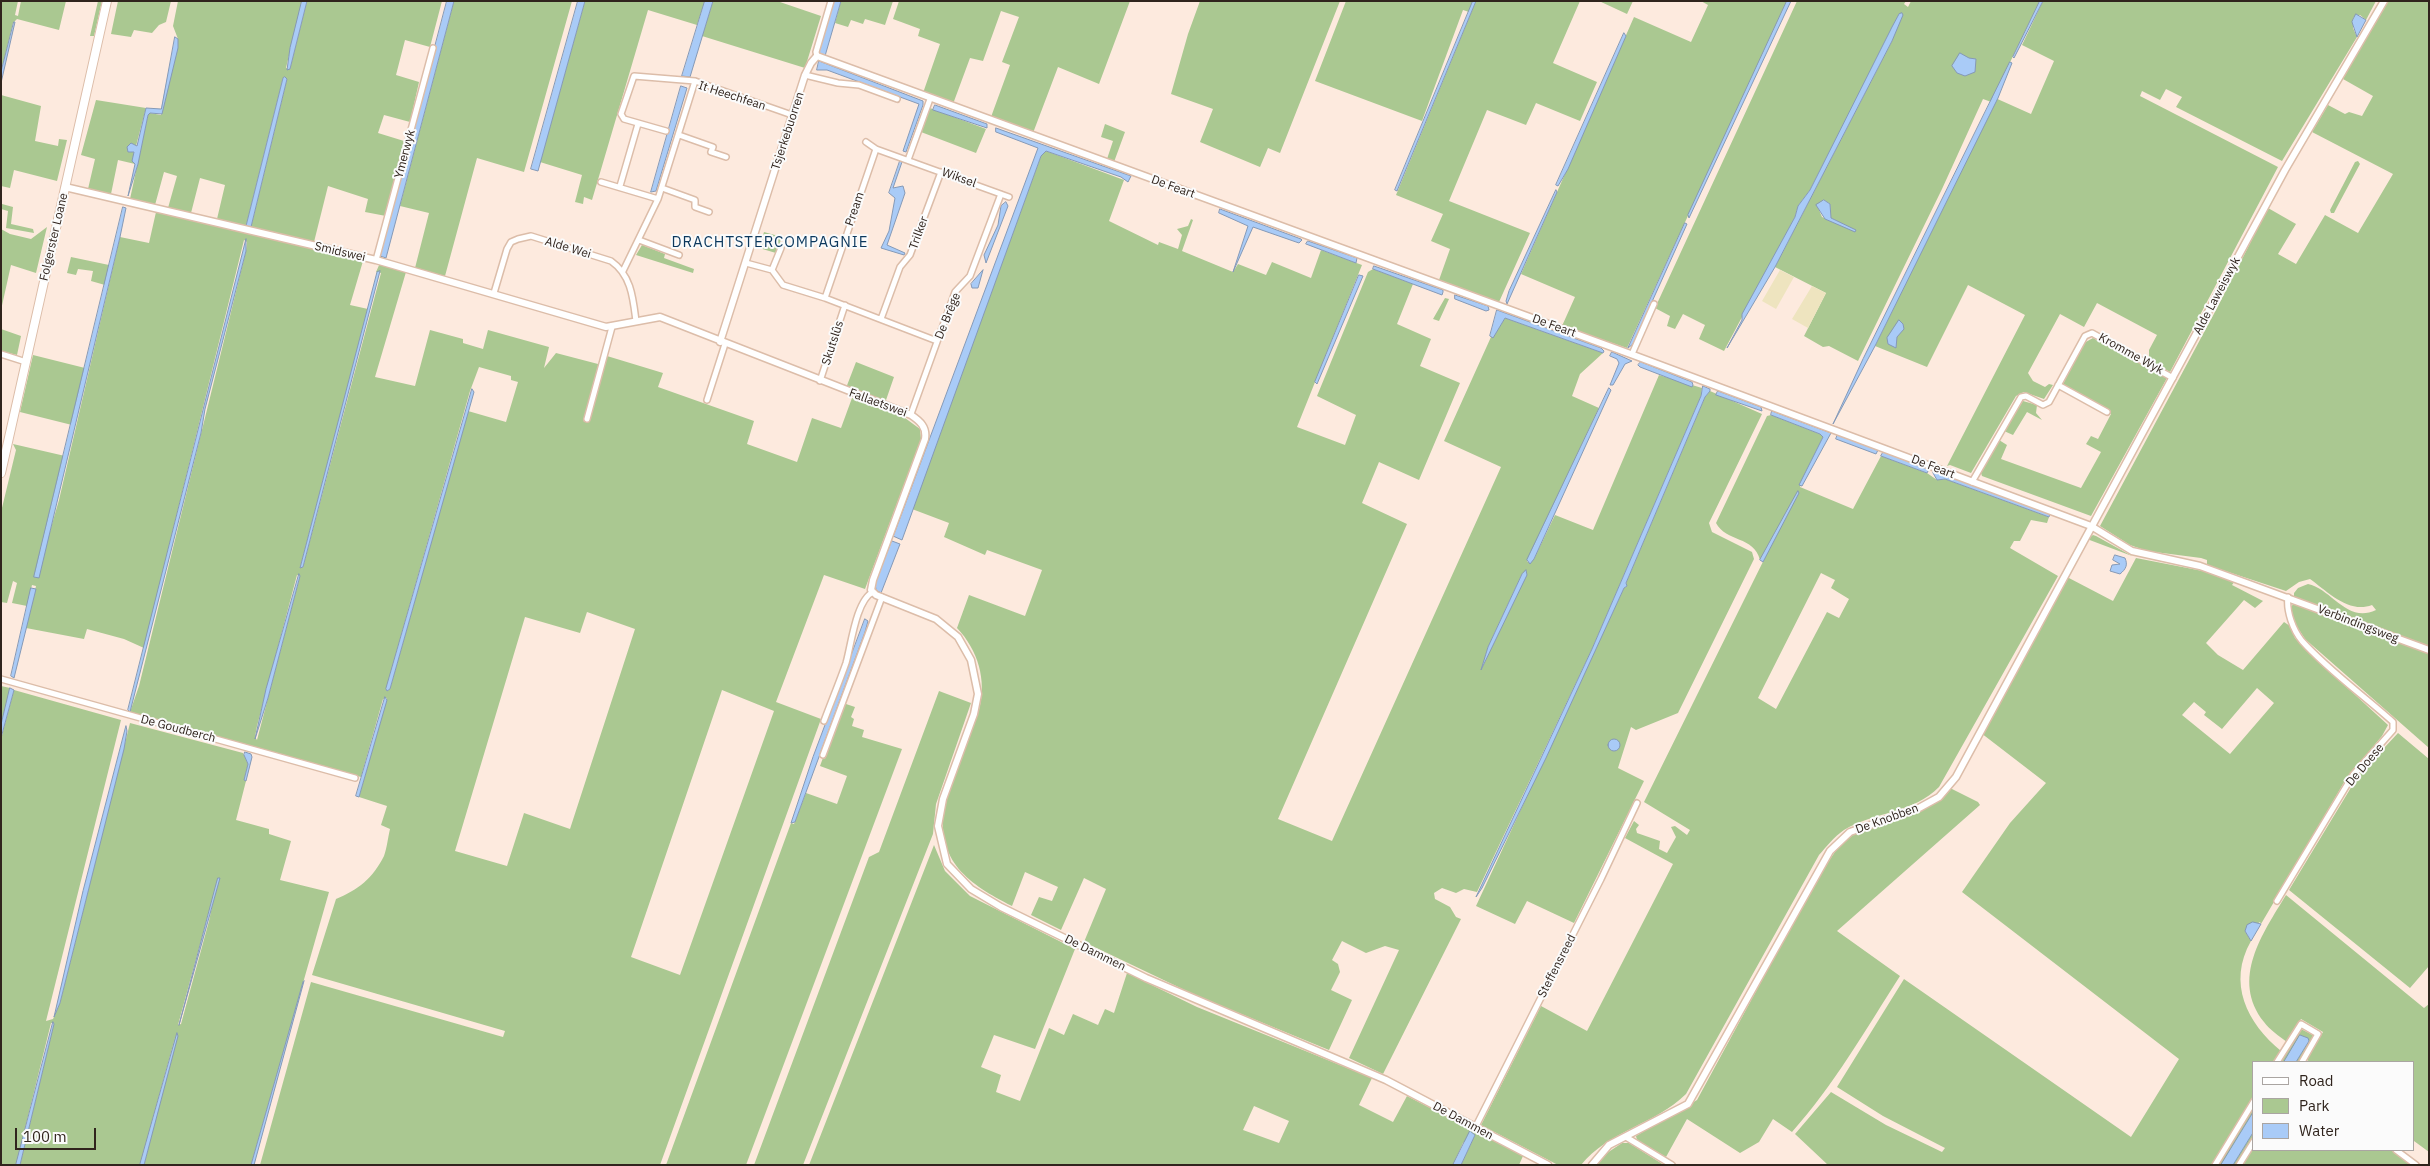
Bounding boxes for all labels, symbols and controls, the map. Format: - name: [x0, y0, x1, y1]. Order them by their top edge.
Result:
- street label: It Heechfean: [696, 78, 768, 114]
- street label: Tsjerkebuorren: [769, 90, 807, 172]
- street label: Ymerwyk: [392, 128, 418, 180]
- street label: Wiksel: [940, 165, 978, 191]
- street label: De Feart: [1149, 172, 1197, 202]
- street label: Pream: [843, 190, 867, 228]
- street label: Folgerster Loane: [37, 192, 71, 282]
- street label: Trilker: [906, 215, 932, 251]
- street label: Alde Wei: [543, 234, 593, 262]
- district label: DRACHTSTERCOMPAGNIE: [669, 234, 871, 252]
- street label: Smidswei: [313, 239, 367, 265]
- street label: Alde Laweiswyk: [2191, 255, 2243, 337]
- street label: De Brêge: [932, 291, 964, 341]
- street label: De Feart: [1530, 311, 1578, 341]
- street label: Skutslûs: [819, 319, 847, 367]
- street label: Kromme Wyk: [2096, 330, 2166, 378]
- street label: Fallaetswei: [847, 386, 909, 420]
- street label: De Feart: [1909, 452, 1957, 482]
- street label: Verbindingsweg: [2315, 602, 2401, 646]
- street label: De Goudberch: [139, 712, 217, 746]
- street label: De Doese: [2343, 741, 2387, 789]
- street label: De Knobben: [1854, 801, 1920, 837]
- street label: De Dammen: [1062, 932, 1128, 974]
- street label: Steffensreed: [1535, 932, 1579, 1000]
- legend: [2252, 1061, 2415, 1151]
- text: Road: [2299, 1071, 2334, 1090]
- text: Park: [2299, 1096, 2329, 1115]
- street label: De Dammen: [1430, 1099, 1496, 1143]
- scale bar: [18, 1118, 99, 1150]
- text: Water: [2299, 1121, 2339, 1140]
- text: 100 m: [23, 1127, 67, 1146]

